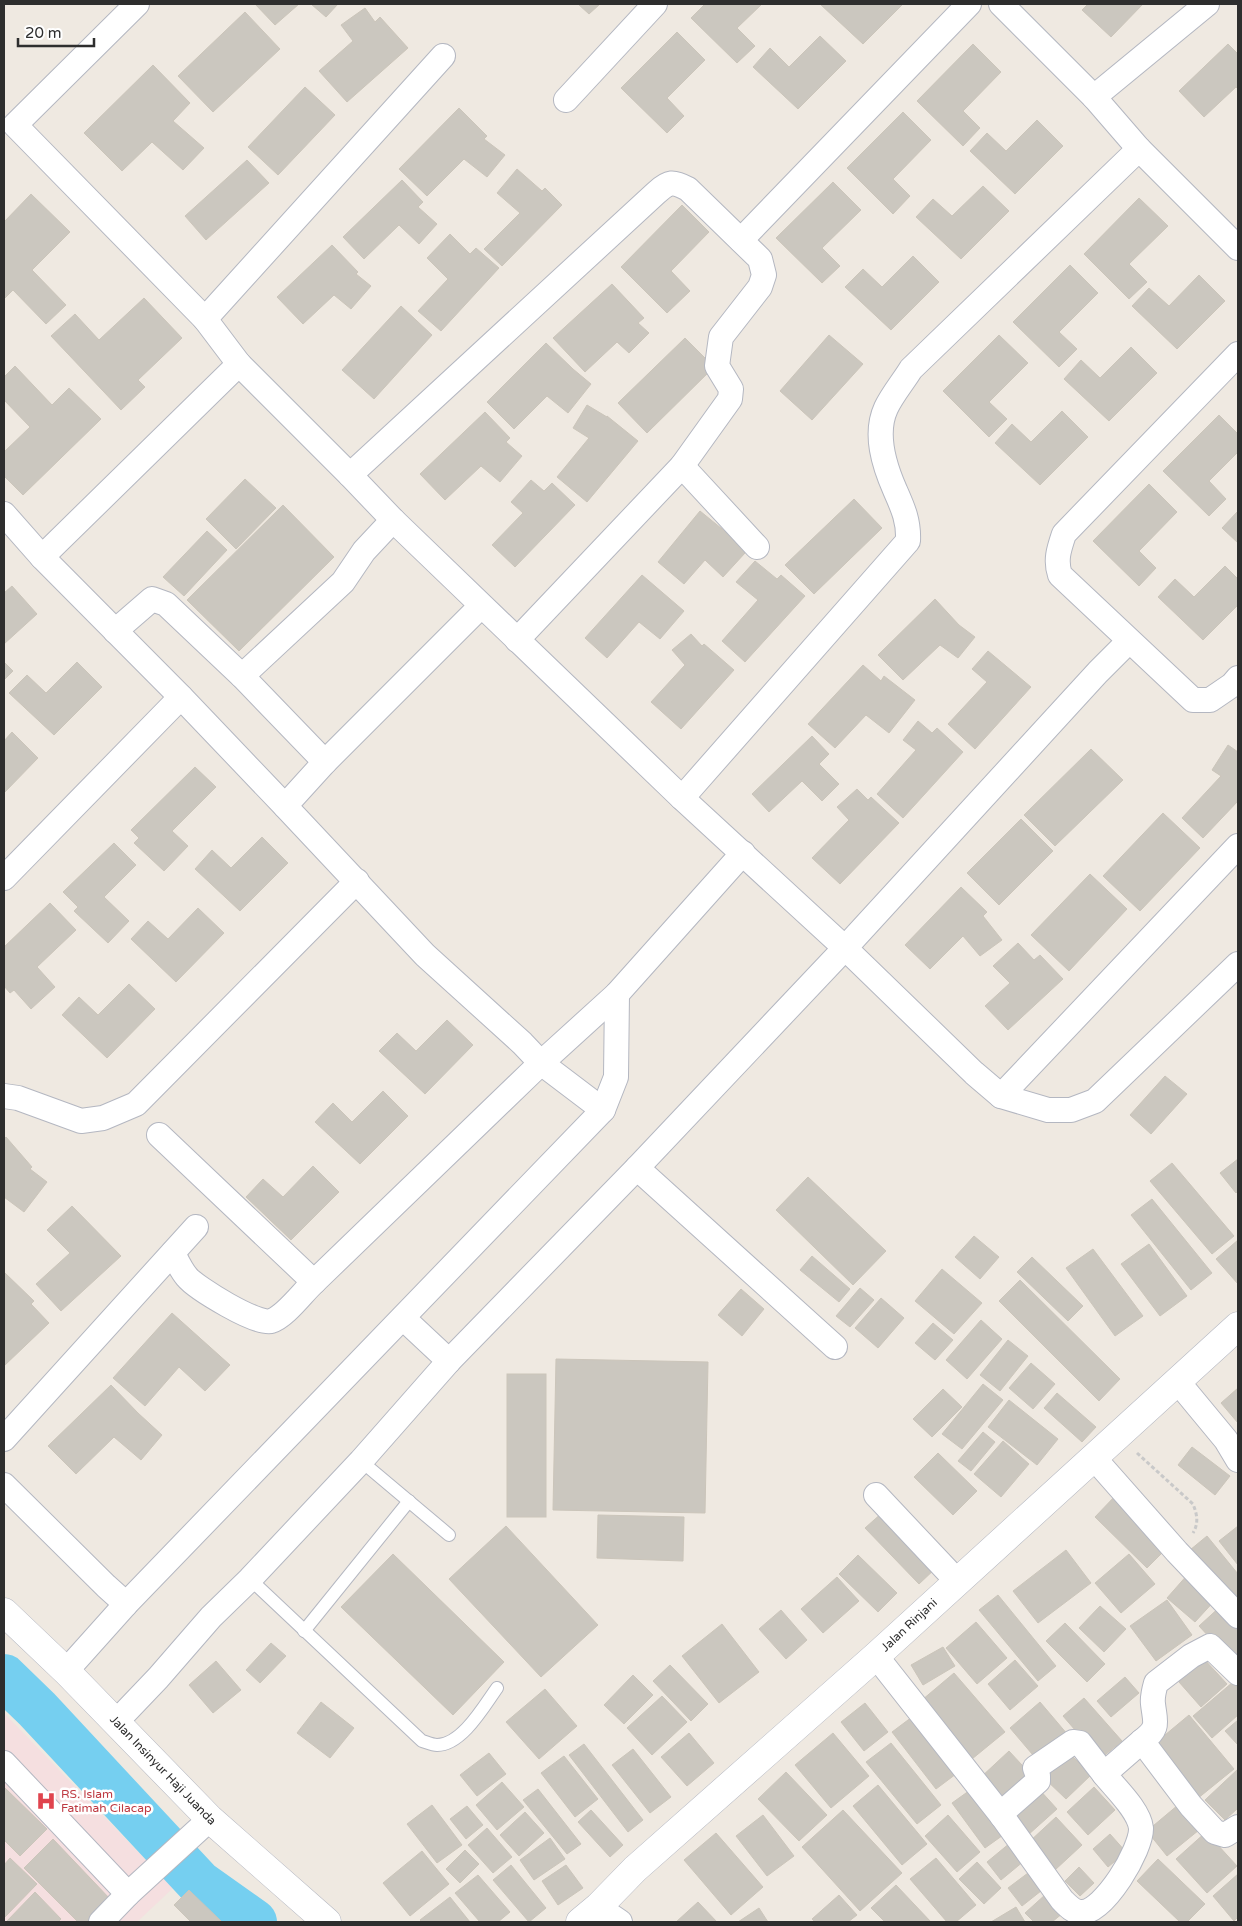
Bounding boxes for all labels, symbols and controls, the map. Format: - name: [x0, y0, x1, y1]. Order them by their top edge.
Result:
- scale bar: [18, 15, 94, 47]
- text: 20 m: [25, 24, 62, 42]
- street label: Jalan Rinjani: [878, 1596, 940, 1654]
- street label: Jalan Insinyur Haji Juanda: [107, 1712, 219, 1828]
- place label: RS. Islam Fatimah Cilacap: [61, 1787, 152, 1815]
- hospital icon: RS. Islam Fatimah Cilacap: [35, 1790, 57, 1812]

